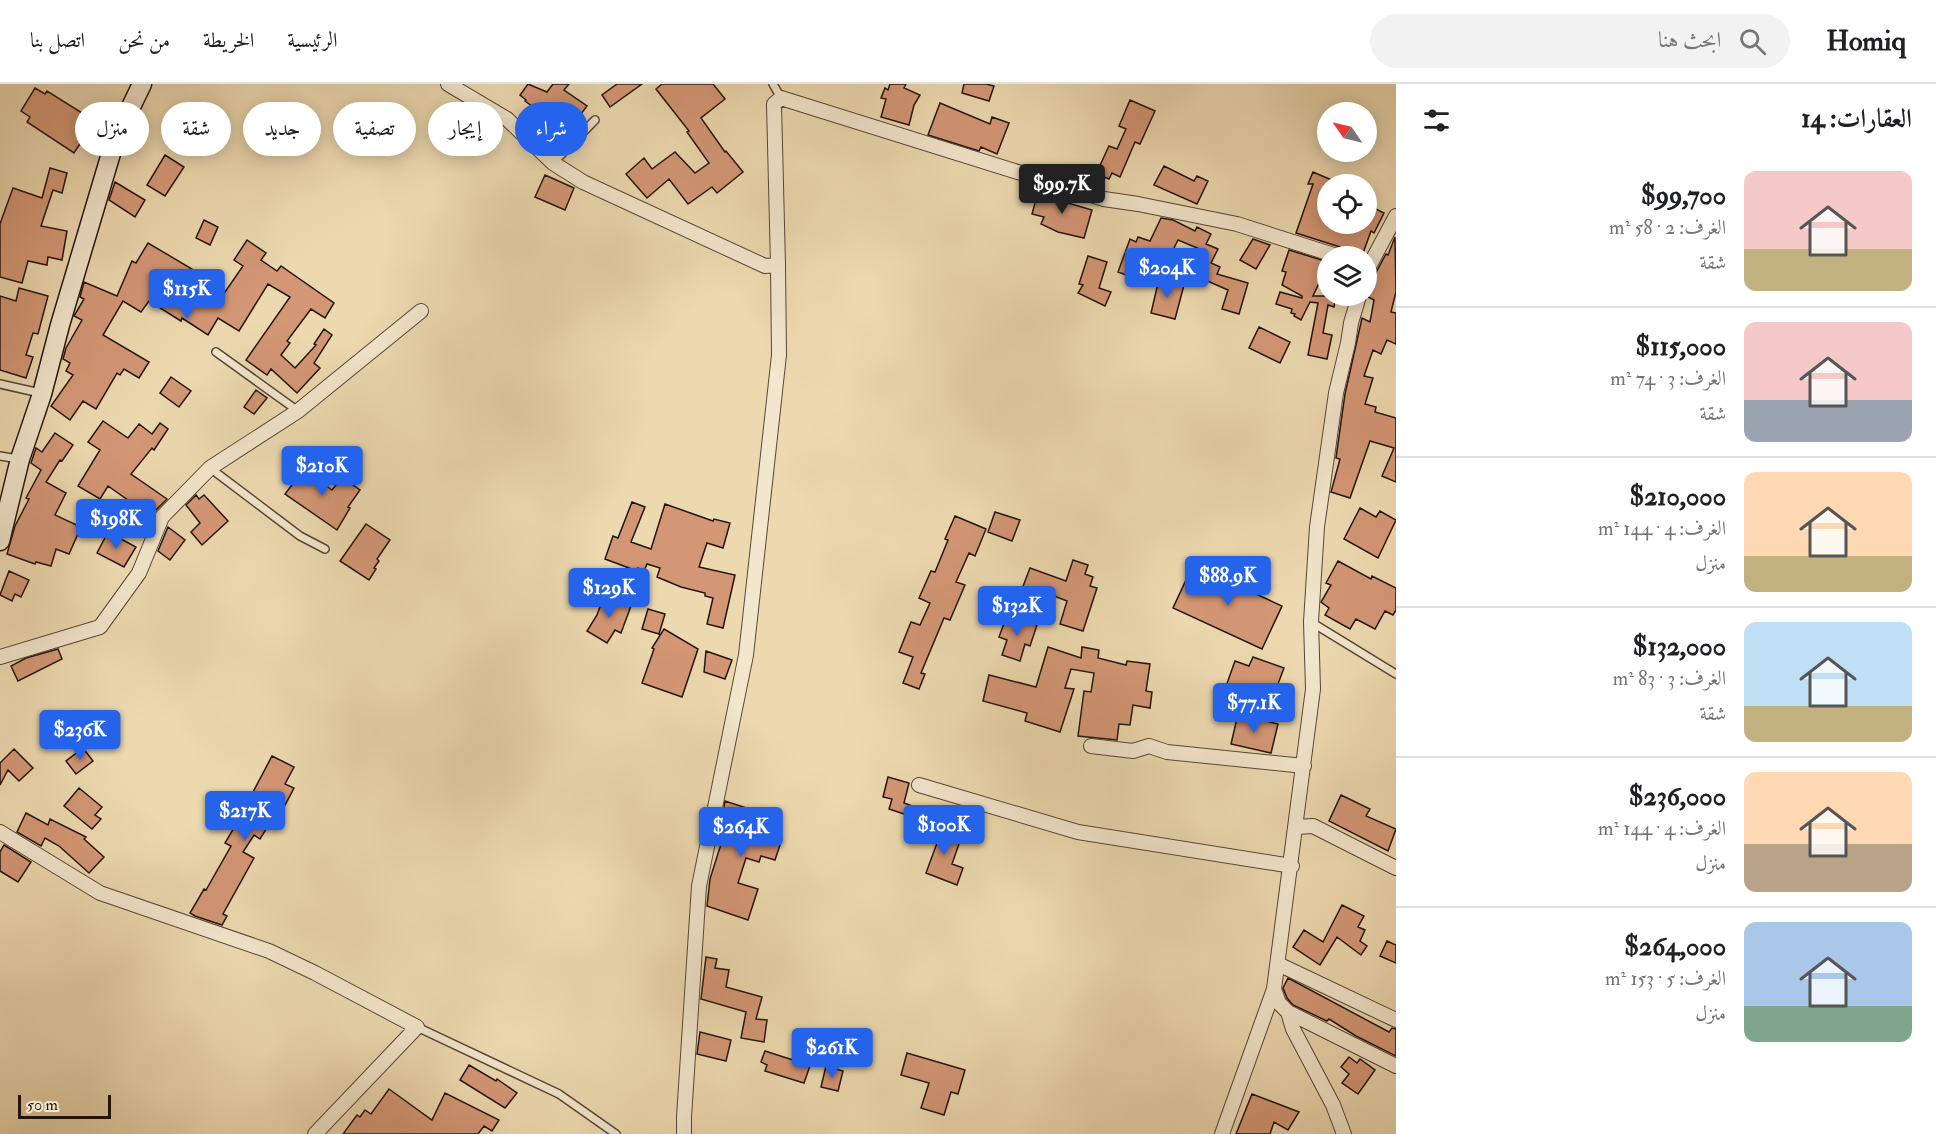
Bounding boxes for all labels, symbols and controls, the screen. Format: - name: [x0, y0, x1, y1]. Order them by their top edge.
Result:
- search box: [1370, 14, 1790, 68]
- text: Homiq: [1826, 24, 1906, 59]
- icon: search: [1736, 25, 1769, 58]
- text: ابحث هنا: [1658, 26, 1721, 54]
- text: اتصل بنا: [30, 27, 85, 54]
- text: من نحن: [118, 27, 170, 54]
- text: الخريطة: [203, 27, 254, 54]
- text: الرئيسية: [287, 27, 338, 54]
- chip: منزل: [75, 102, 149, 156]
- chip: شقة: [161, 102, 231, 156]
- chip: جديد: [243, 102, 321, 156]
- chip: تصفية: [333, 102, 416, 156]
- chip: إيجار: [428, 102, 503, 156]
- chip: شراء: [515, 102, 588, 156]
- north arrow: [1317, 102, 1377, 162]
- map controls: [1317, 102, 1377, 306]
- text: العقارات: 14: [1801, 103, 1912, 135]
- icon: filters: [1420, 104, 1453, 137]
- pin: $99.7K: [1013, 164, 1111, 215]
- text: $99.7K: [1033, 171, 1091, 196]
- button: locate: [1317, 174, 1377, 234]
- text: $99,700: [1641, 180, 1726, 212]
- icon: home: [1792, 195, 1864, 267]
- text: الغرف: 2 · 58 m²: [1609, 215, 1726, 240]
- button: layers: [1317, 246, 1377, 306]
- pin: $204K: [1125, 248, 1209, 299]
- text: شقة: [1700, 250, 1726, 275]
- text: $204K: [1139, 255, 1195, 280]
- pin: $115K: [145, 269, 229, 320]
- text: $115K: [163, 276, 211, 301]
- text: $115,000: [1636, 331, 1726, 363]
- icon: home: [1792, 346, 1864, 418]
- text: الغرف: 3 · 74 m²: [1610, 366, 1726, 391]
- text: شقة: [1700, 401, 1726, 426]
- pin: $210K: [280, 446, 364, 497]
- text: $210K: [296, 453, 348, 478]
- text: $210,000: [1629, 481, 1726, 513]
- icon: home: [1792, 496, 1864, 568]
- pin: $198K: [74, 499, 158, 550]
- text: $198K: [90, 506, 142, 531]
- text: الغرف: 4 · 144 m²: [1598, 516, 1726, 541]
- text: منزل: [1695, 551, 1726, 576]
- pin: $88.9K: [1179, 556, 1277, 607]
- text: $88.9K: [1199, 563, 1257, 588]
- pin: $129K: [567, 568, 651, 619]
- text: $129K: [583, 575, 635, 600]
- pin: $132K: [975, 586, 1059, 637]
- text: $132K: [992, 593, 1042, 618]
- text: $132,000: [1633, 631, 1726, 663]
- icon: home: [1792, 646, 1864, 718]
- text: الغرف: 3 · 83 m²: [1613, 666, 1726, 691]
- pin: $77.1K: [1205, 683, 1303, 734]
- text: $77.1K: [1227, 690, 1281, 715]
- text: شقة: [1700, 701, 1726, 726]
- pin: $236K: [38, 710, 122, 761]
- text: $236K: [53, 717, 107, 742]
- text: $236,000: [1629, 781, 1726, 813]
- pin: $217K: [203, 791, 287, 842]
- icon: home: [1792, 796, 1864, 868]
- text: $217K: [219, 798, 271, 823]
- pin: $100K: [902, 805, 986, 856]
- pin: $264K: [699, 807, 783, 858]
- text: $100K: [918, 812, 970, 837]
- text: $264K: [713, 814, 769, 839]
- text: الغرف: 4 · 144 m²: [1598, 816, 1726, 841]
- text: منزل: [1695, 851, 1726, 876]
- text: $264,000: [1624, 931, 1726, 963]
- icon: home: [1792, 946, 1864, 1018]
- text: الغرف: 5 · 153 m²: [1605, 966, 1726, 991]
- text: منزل: [1695, 1001, 1726, 1026]
- pin: $261K: [790, 1028, 874, 1079]
- text: $261K: [806, 1035, 858, 1060]
- scale bar: [18, 1092, 111, 1120]
- text: 50 m: [27, 1095, 58, 1115]

